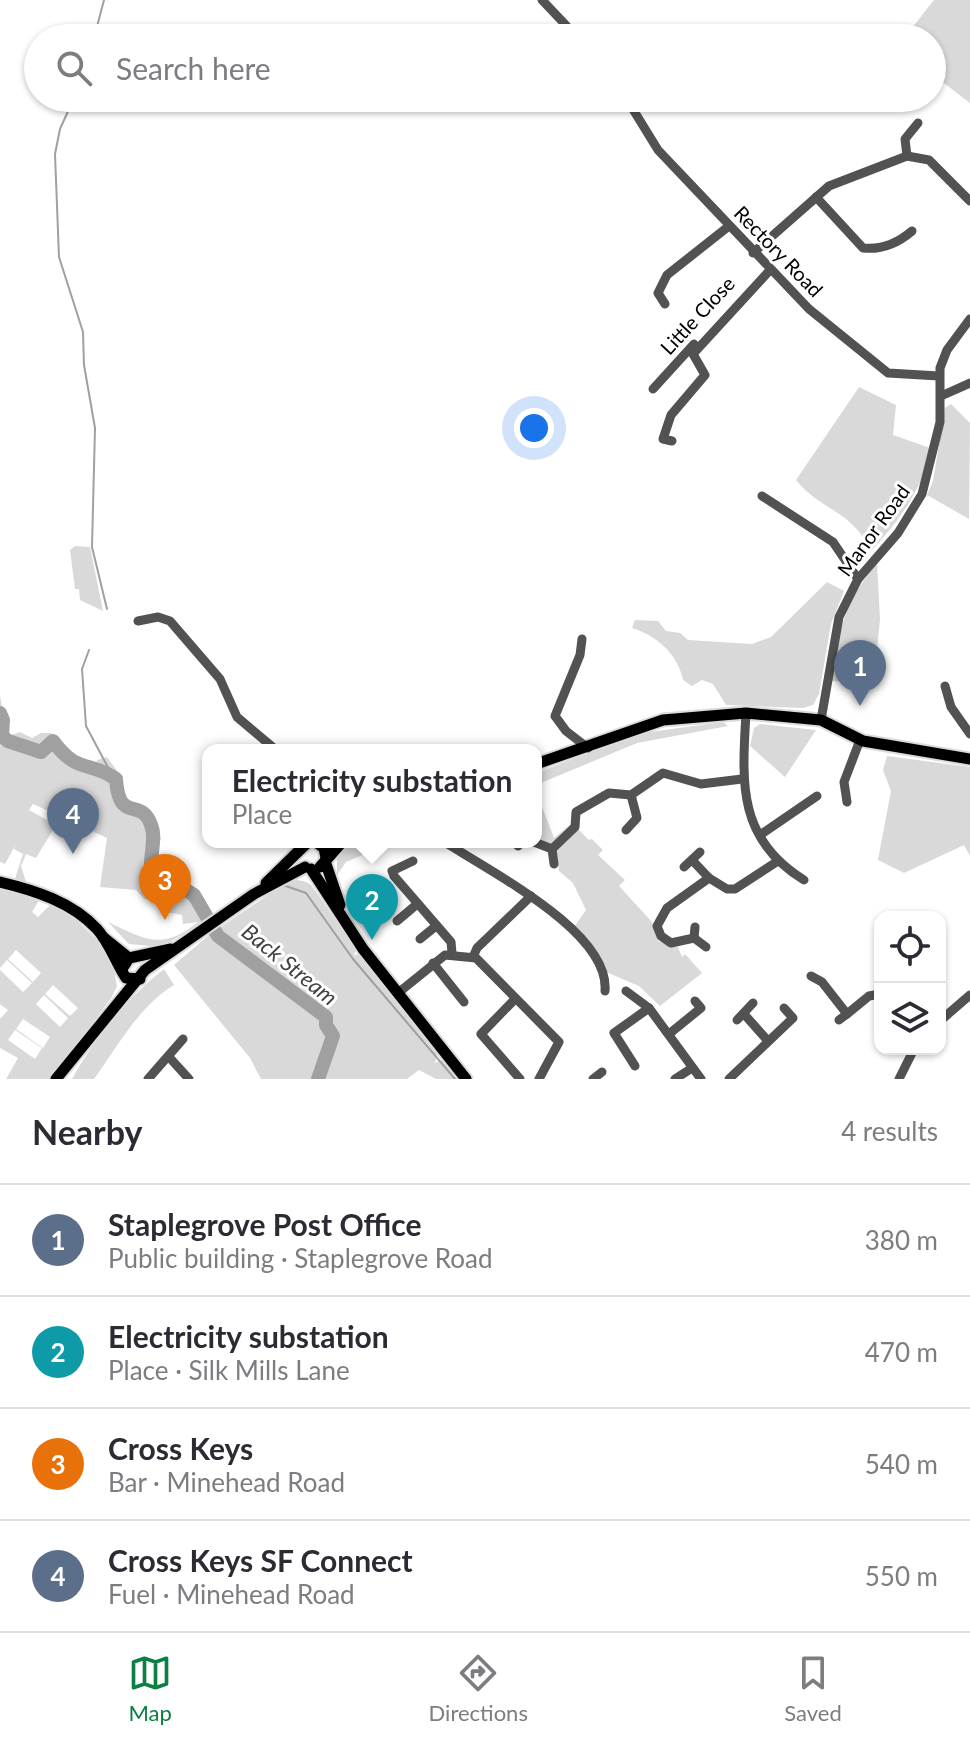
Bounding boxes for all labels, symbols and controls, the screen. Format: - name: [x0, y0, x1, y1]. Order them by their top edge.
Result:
- search box: [24, 24, 946, 112]
- icon: search: [52, 46, 96, 90]
- text: Search here: [116, 50, 271, 86]
- street label: Rectory Road: [730, 201, 828, 301]
- street label: Little Close: [655, 271, 739, 359]
- your location: [514, 408, 554, 448]
- street label: Manor Road: [832, 480, 914, 580]
- pin: 1: [834, 640, 886, 706]
- popup: [202, 744, 542, 848]
- text: Electricity substation: [232, 762, 512, 798]
- pin: 4: [47, 788, 99, 854]
- text: Place: [232, 798, 292, 830]
- pin: 3: [139, 854, 191, 920]
- pin: 2: [346, 874, 398, 940]
- map controls: [874, 911, 946, 1055]
- button: locate: [874, 911, 946, 983]
- water label: Back Stream: [237, 917, 343, 1011]
- button: layers: [874, 983, 946, 1055]
- text: Nearby: [32, 1111, 143, 1152]
- text: 4 results: [841, 1115, 938, 1147]
- text: Staplegrove Post Office: [108, 1206, 421, 1242]
- text: 1: [50, 1224, 66, 1256]
- text: 380 m: [865, 1224, 938, 1256]
- text: Public building · Staplegrove Road: [108, 1242, 492, 1274]
- text: Electricity substation: [108, 1318, 389, 1354]
- text: 2: [50, 1336, 66, 1368]
- text: 470 m: [865, 1336, 938, 1368]
- text: Place · Silk Mills Lane: [108, 1354, 350, 1386]
- text: Cross Keys: [108, 1430, 253, 1466]
- text: 3: [50, 1448, 66, 1480]
- text: 540 m: [865, 1448, 938, 1480]
- text: Bar · Minehead Road: [108, 1466, 345, 1498]
- text: Cross Keys SF Connect: [108, 1542, 413, 1578]
- text: 4: [50, 1560, 66, 1592]
- text: 550 m: [865, 1560, 938, 1592]
- text: Fuel · Minehead Road: [108, 1578, 355, 1610]
- tab: Map: [128, 1651, 172, 1726]
- tab: Directions: [429, 1651, 528, 1726]
- tab: Saved: [784, 1651, 842, 1726]

